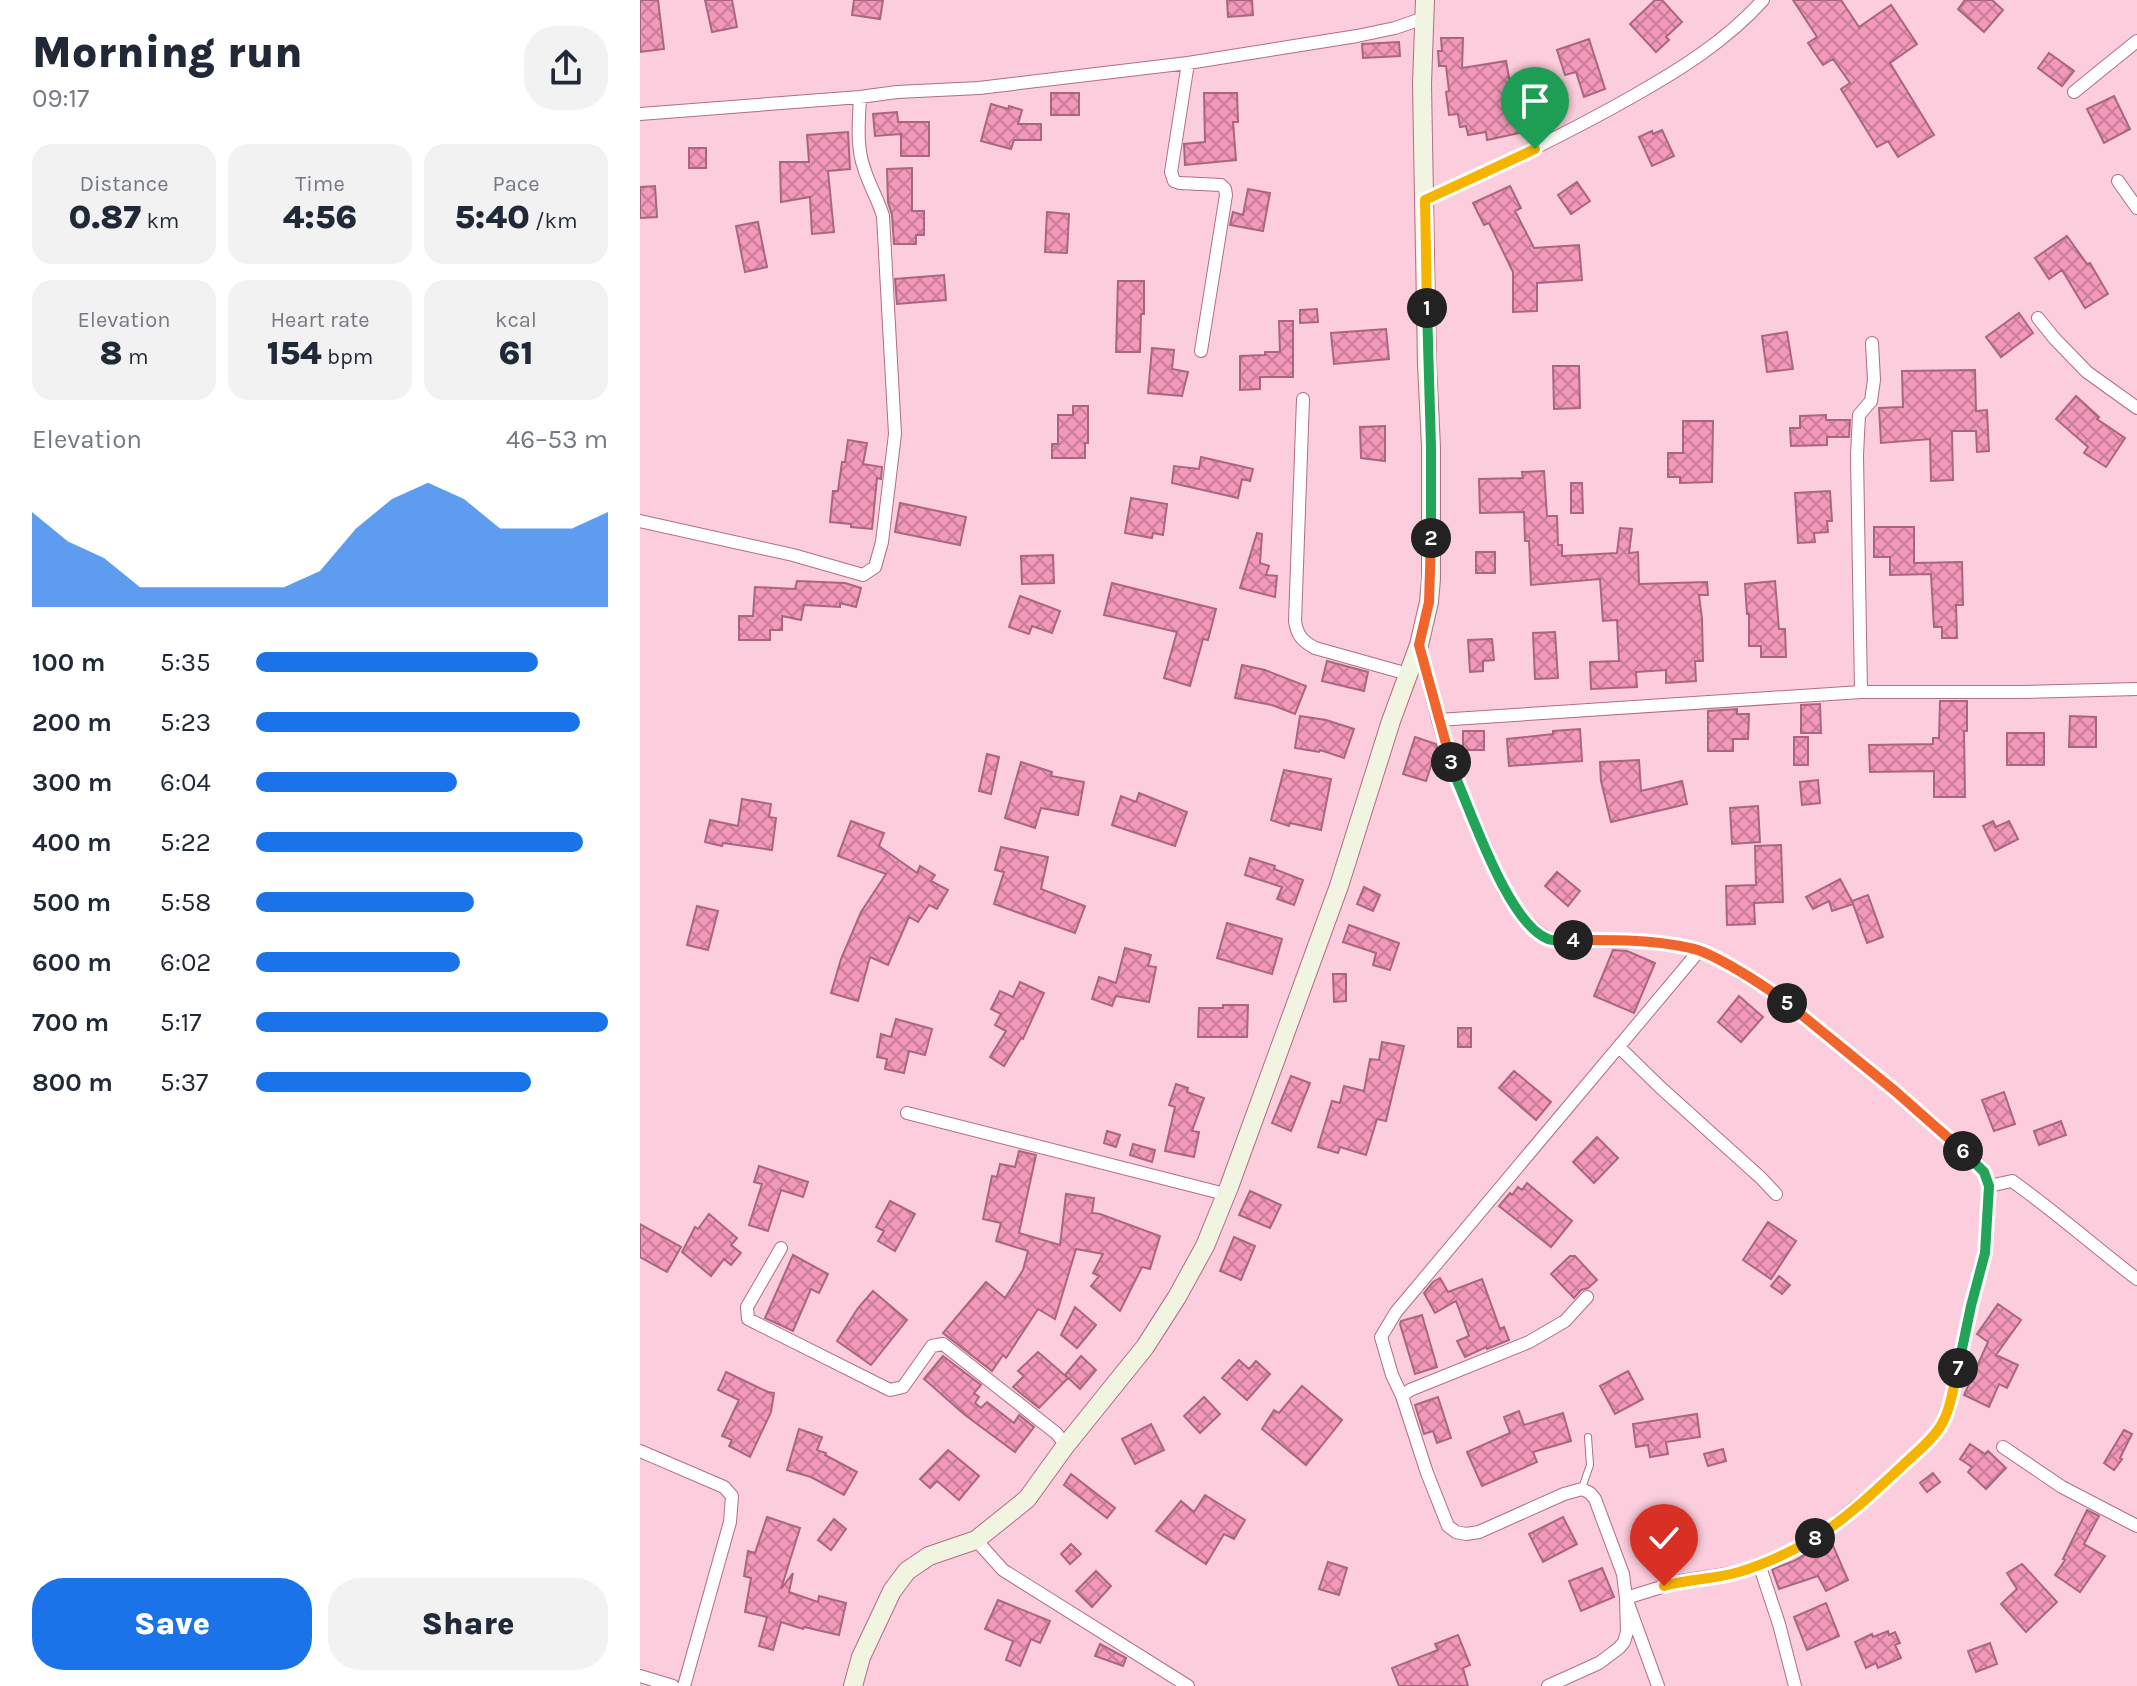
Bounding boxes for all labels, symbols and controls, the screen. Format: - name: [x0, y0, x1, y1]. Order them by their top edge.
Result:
- button: share: [524, 26, 608, 110]
- text: Morning run: [32, 27, 303, 78]
- pin: [1501, 67, 1569, 149]
- icon: arrive: [1513, 79, 1557, 123]
- text: 09:17: [32, 83, 89, 114]
- text: Distance: [80, 171, 168, 197]
- text: Time: [295, 171, 345, 197]
- text: Pace: [493, 171, 539, 197]
- text: 0.87: [69, 197, 141, 237]
- text: 4:56: [283, 197, 357, 237]
- text: 5:40: [454, 197, 530, 237]
- text: km: [141, 208, 179, 234]
- text: /km: [530, 208, 578, 234]
- pin: 1: [1407, 288, 1447, 328]
- text: 1: [1423, 295, 1431, 321]
- text: Elevation: [77, 307, 171, 333]
- text: Heart rate: [270, 307, 370, 333]
- text: kcal: [495, 307, 537, 333]
- text: 8: [100, 333, 123, 373]
- text: 154: [267, 333, 322, 373]
- text: 61: [499, 333, 533, 373]
- text: m: [123, 344, 148, 370]
- text: bpm: [322, 344, 373, 370]
- text: Elevation: [32, 424, 142, 455]
- text: 46–53 m: [506, 424, 608, 455]
- pin: 2: [1411, 518, 1451, 558]
- text: 2: [1424, 525, 1438, 551]
- text: 100 m: [32, 647, 105, 678]
- text: 5:35: [160, 647, 211, 678]
- text: 200 m: [32, 707, 112, 738]
- text: 5:23: [160, 707, 211, 738]
- pin: 3: [1431, 742, 1471, 782]
- text: 3: [1444, 749, 1458, 775]
- text: 300 m: [32, 767, 112, 798]
- text: 6:04: [160, 767, 211, 798]
- text: 400 m: [32, 827, 112, 858]
- text: 5:22: [160, 827, 211, 858]
- text: 500 m: [32, 887, 111, 918]
- text: 5:58: [160, 887, 211, 918]
- pin: 4: [1553, 920, 1593, 960]
- text: 4: [1566, 927, 1580, 953]
- text: 600 m: [32, 947, 112, 978]
- text: 6:02: [160, 947, 211, 978]
- pin: 5: [1767, 983, 1807, 1023]
- text: 5: [1781, 990, 1793, 1016]
- text: 700 m: [32, 1007, 109, 1038]
- text: 5:17: [160, 1007, 201, 1038]
- text: 800 m: [32, 1067, 113, 1098]
- text: 5:37: [160, 1067, 208, 1098]
- pin: 6: [1943, 1131, 1983, 1171]
- text: 6: [1956, 1138, 1970, 1164]
- pin: 7: [1938, 1348, 1978, 1388]
- text: 7: [1953, 1355, 1963, 1381]
- pin: [1630, 1504, 1698, 1586]
- icon: check: [1642, 1516, 1686, 1560]
- pin: 8: [1795, 1518, 1835, 1558]
- text: 8: [1808, 1525, 1822, 1551]
- button: Save: [32, 1578, 312, 1670]
- button: Share: [328, 1578, 608, 1670]

